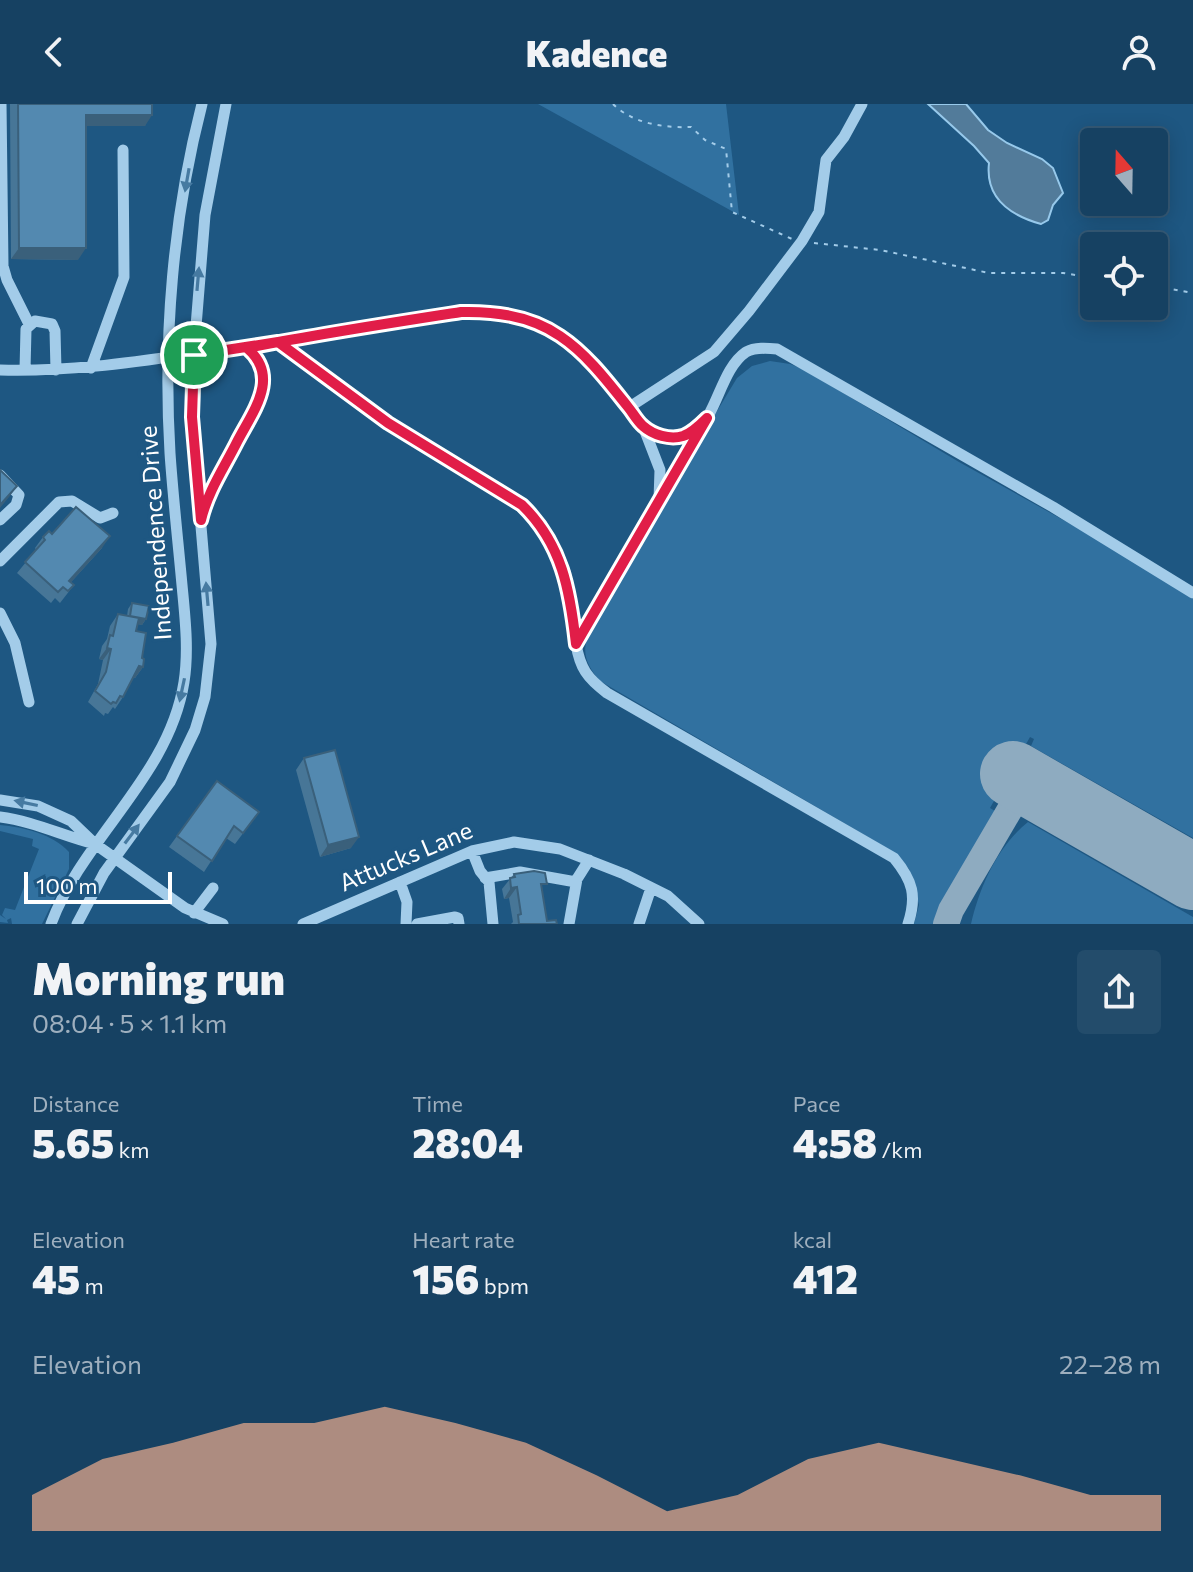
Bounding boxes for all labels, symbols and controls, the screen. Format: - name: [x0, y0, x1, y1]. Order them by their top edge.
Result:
- icon: back: [32, 30, 76, 74]
- text: Kadence: [526, 30, 667, 74]
- icon: person: [1117, 30, 1161, 74]
- north arrow: [1080, 128, 1168, 216]
- map controls: [1080, 128, 1168, 320]
- one-way arrow: [180, 168, 192, 193]
- button: locate: [1080, 232, 1168, 320]
- one-way arrow: [192, 266, 205, 291]
- pin: [160, 321, 228, 389]
- icon: arrive: [172, 333, 216, 377]
- street label: Independence Drive: [133, 425, 176, 641]
- one-way arrow: [200, 581, 213, 606]
- one-way arrow: [175, 678, 188, 703]
- one-way arrow: [13, 796, 38, 809]
- street label: Attucks Lane: [334, 815, 476, 897]
- one-way arrow: [124, 823, 140, 845]
- scale bar: [24, 868, 172, 904]
- text: 100 m: [36, 872, 98, 899]
- text: Morning run: [32, 950, 285, 1004]
- button: share: [1077, 950, 1161, 1034]
- text: 08:04 · 5 × 1.1 km: [32, 1007, 227, 1038]
- text: Distance: [32, 1090, 119, 1117]
- text: Time: [412, 1090, 463, 1117]
- text: Pace: [793, 1090, 840, 1117]
- text: 5.65: [32, 1117, 114, 1166]
- text: 28:04: [412, 1117, 523, 1166]
- text: 4:58: [793, 1117, 877, 1166]
- text: km: [114, 1136, 150, 1163]
- text: /km: [877, 1136, 922, 1163]
- text: Elevation: [32, 1226, 125, 1253]
- text: Heart rate: [412, 1226, 515, 1253]
- text: kcal: [793, 1226, 832, 1253]
- text: 45: [32, 1253, 80, 1302]
- text: 156: [412, 1253, 479, 1302]
- text: 412: [793, 1253, 858, 1302]
- text: m: [80, 1272, 104, 1299]
- text: bpm: [479, 1272, 529, 1299]
- text: Elevation: [32, 1348, 142, 1379]
- text: 22–28 m: [1059, 1348, 1161, 1379]

